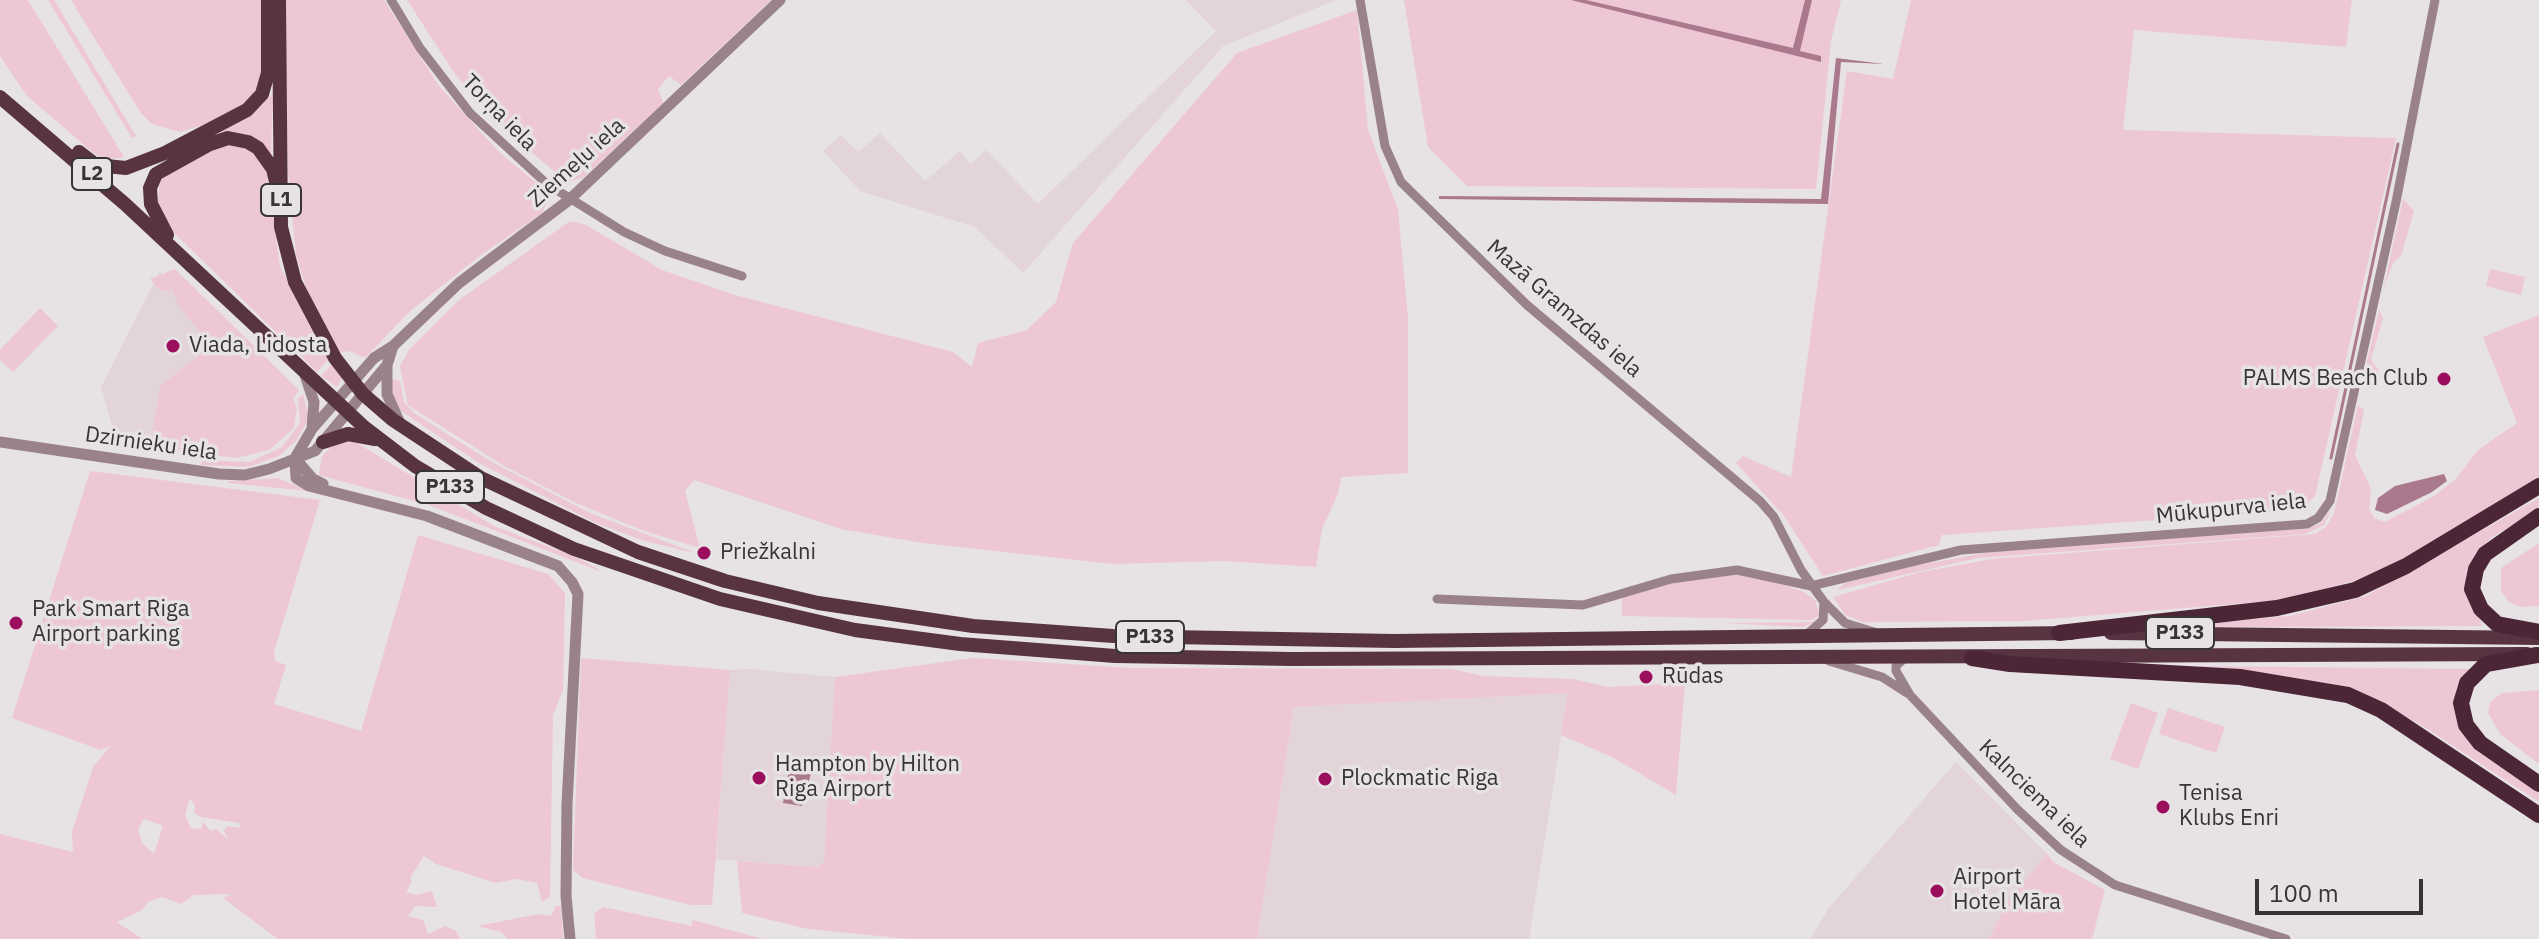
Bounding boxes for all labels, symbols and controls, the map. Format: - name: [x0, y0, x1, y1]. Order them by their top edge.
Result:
- street label: Torņa iela: [456, 69, 542, 157]
- street label: Ziemeļu iela: [523, 113, 631, 213]
- road number: L2: [72, 158, 112, 190]
- road number: L1: [261, 184, 301, 216]
- street label: Mazā Gramzdas iela: [1481, 235, 1647, 383]
- place label: Viada, Lidosta: [189, 333, 327, 359]
- marker: Viada, Lidosta: [164, 337, 182, 355]
- place label: PALMS Beach Club: [2243, 366, 2428, 392]
- marker: PALMS Beach Club: [2435, 370, 2453, 388]
- street label: Dzirnieku iela: [83, 422, 219, 466]
- road number: P133: [416, 471, 484, 503]
- street label: Mūkupurva iela: [2155, 488, 2307, 530]
- place label: Priežkalni: [720, 540, 816, 566]
- marker: Priežkalni: [695, 544, 713, 562]
- place label: Park Smart Riga Airport parking: [32, 597, 189, 648]
- marker: Park Smart Riga Airport parking: [7, 614, 25, 632]
- road number: P133: [2146, 617, 2214, 649]
- road number: P133: [1116, 621, 1184, 653]
- place label: Rūdas: [1662, 664, 1724, 690]
- marker: Rūdas: [1637, 668, 1655, 686]
- street label: Kalnciema iela: [1973, 735, 2095, 853]
- place label: Hampton by Hilton Riga Airport: [775, 752, 960, 804]
- place label: Plockmatic Riga: [1341, 766, 1499, 792]
- marker: Hampton by Hilton Riga Airport: [750, 769, 768, 787]
- marker: Plockmatic Riga: [1316, 770, 1334, 788]
- place label: Tenisa Klubs Enri: [2179, 781, 2279, 832]
- marker: Tenisa Klubs Enri: [2154, 798, 2172, 816]
- scale bar: [2259, 863, 2427, 913]
- place label: Airport Hotel Māra: [1953, 865, 2061, 916]
- text: 100 m: [2269, 877, 2339, 909]
- marker: Airport Hotel Māra: [1928, 882, 1946, 900]

